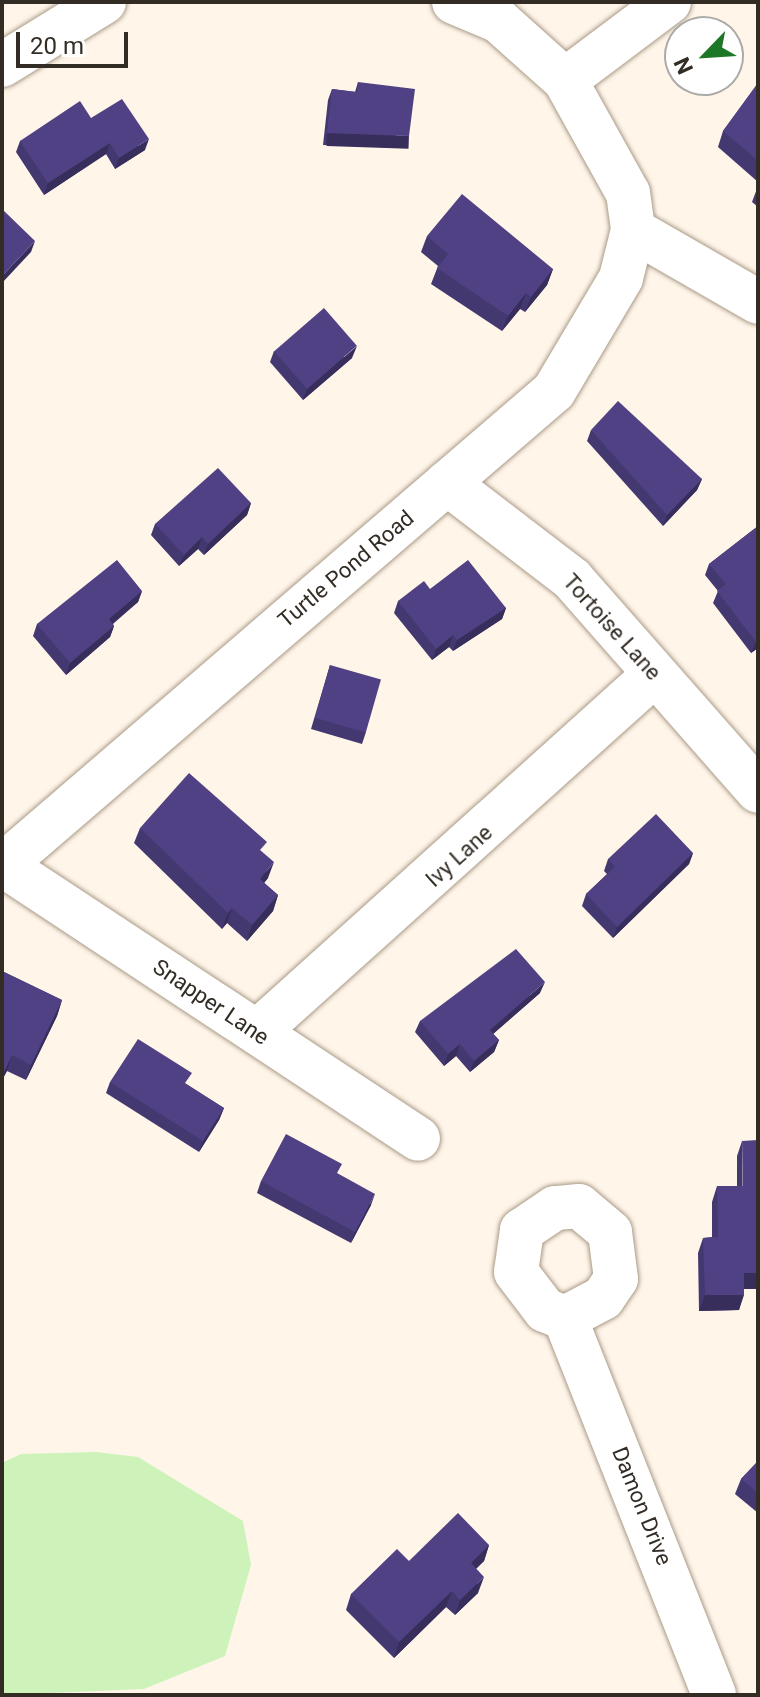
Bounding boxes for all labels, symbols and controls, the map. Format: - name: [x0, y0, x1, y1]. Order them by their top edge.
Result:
- scale bar: [20, 16, 132, 66]
- north arrow: [664, 16, 744, 96]
- text: 20 m: [30, 32, 84, 60]
- text: N: [669, 53, 698, 78]
- street label: Turtle Pond Road: [273, 505, 419, 633]
- street label: Tortoise Lane: [557, 569, 667, 685]
- street label: Ivy Lane: [420, 819, 498, 893]
- street label: Snapper Lane: [148, 954, 274, 1050]
- street label: Damon Drive: [606, 1443, 678, 1569]

